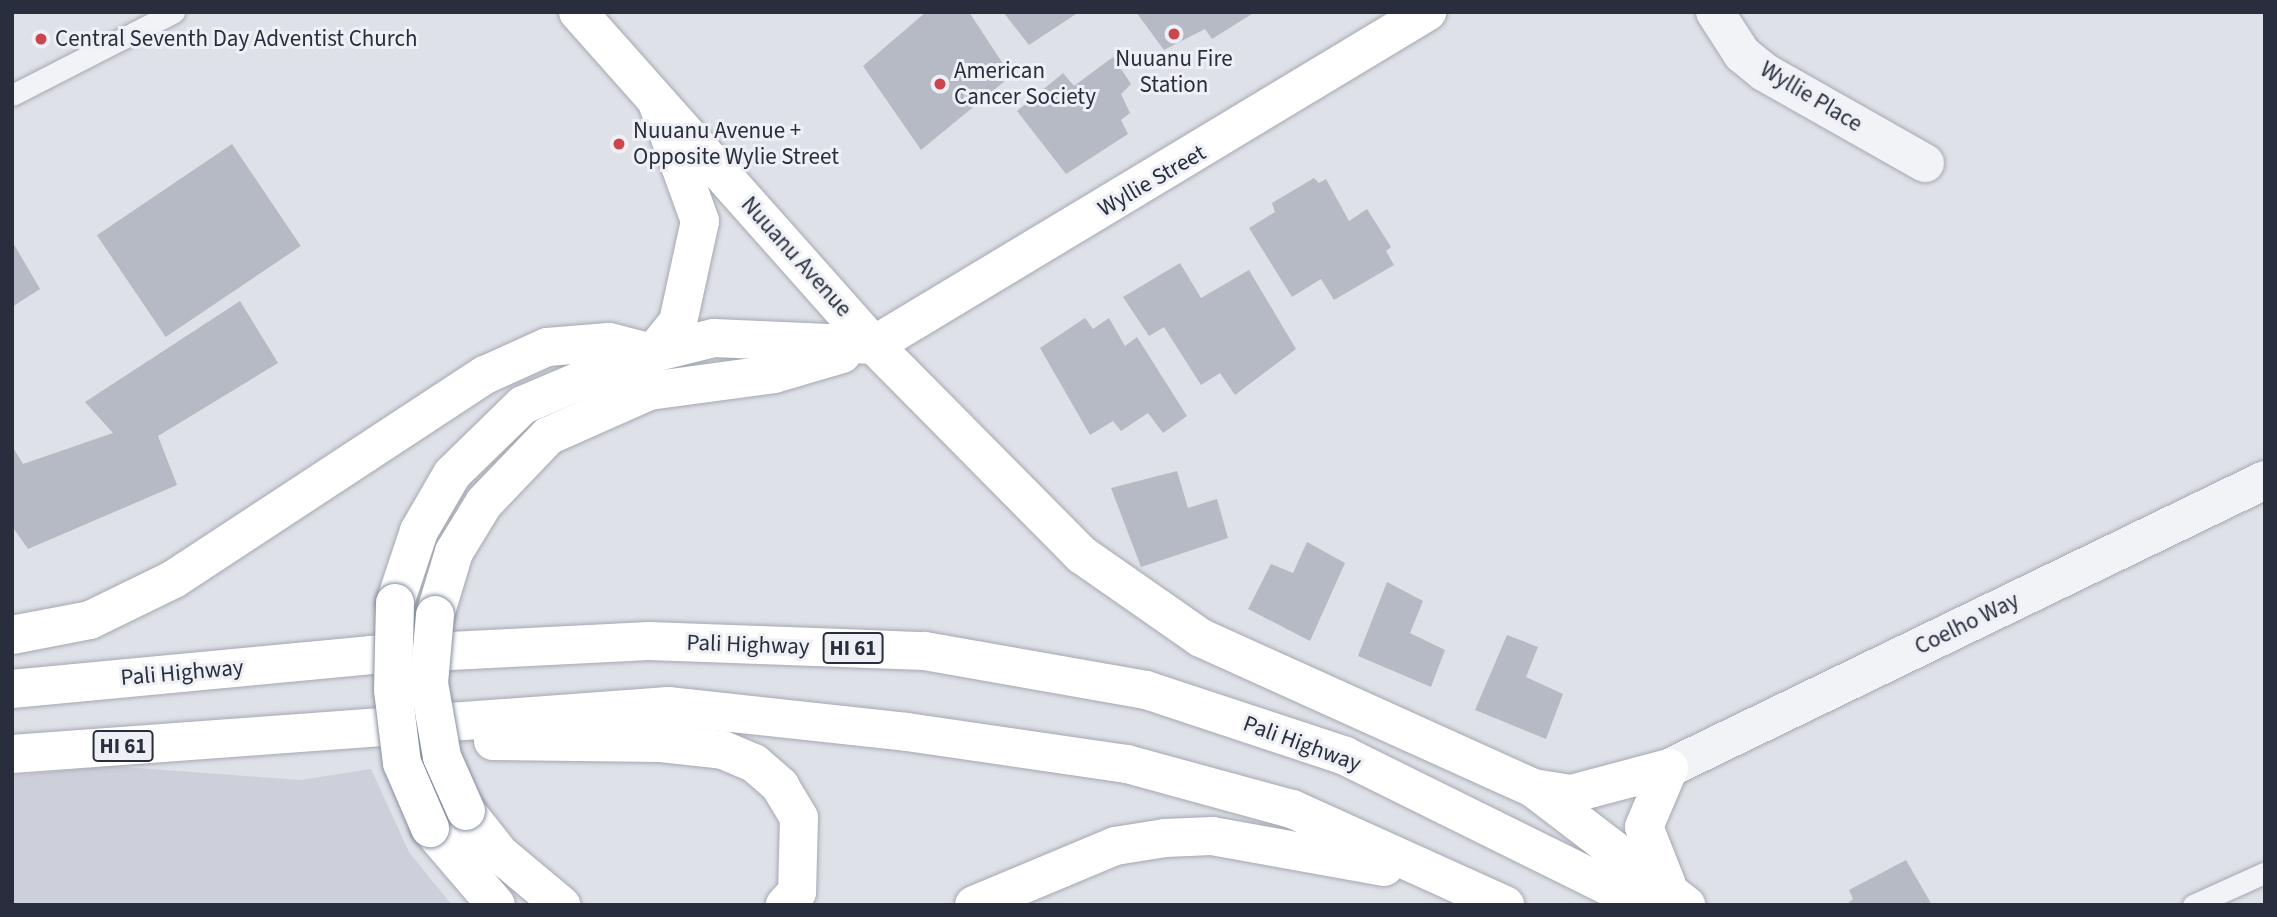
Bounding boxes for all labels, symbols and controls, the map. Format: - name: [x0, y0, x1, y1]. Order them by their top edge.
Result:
- place label: Central Seventh Day Adventist Church: [55, 25, 418, 53]
- marker: Nuuanu Fire Station: [1166, 26, 1182, 42]
- marker: Central Seventh Day Adventist Church: [33, 31, 49, 47]
- place label: Nuuanu Fire Station: [1115, 45, 1233, 99]
- street label: Wyllie Place: [1755, 56, 1867, 138]
- place label: American Cancer Society: [954, 57, 1096, 111]
- marker: American Cancer Society: [932, 76, 948, 92]
- place label: Nuuanu Avenue + Opposite Wylie Street: [633, 117, 839, 171]
- marker: Nuuanu Avenue + Opposite Wylie Street: [611, 136, 627, 152]
- street label: Wyllie Street: [1093, 139, 1211, 223]
- street label: Nuuanu Avenue: [735, 191, 857, 323]
- street label: Coelho Way: [1910, 587, 2024, 661]
- street label: Pali Highway: [686, 629, 810, 661]
- road number: HI 61: [822, 630, 884, 666]
- street label: Pali Highway: [119, 654, 245, 692]
- street label: Pali Highway: [1239, 710, 1365, 778]
- road number: HI 61: [92, 728, 154, 764]

